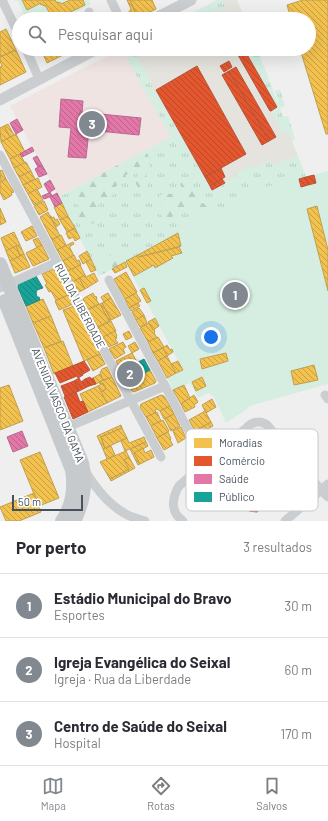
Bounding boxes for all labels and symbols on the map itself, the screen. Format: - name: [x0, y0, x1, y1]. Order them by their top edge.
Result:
- pin: 3: [79, 109, 105, 139]
- street label: RUA DA LIBERDADE: [53, 261, 108, 351]
- pin: 1: [222, 280, 248, 310]
- your location: [201, 327, 221, 347]
- street label: AVENIDA VASCO DA GAMA: [30, 346, 87, 464]
- pin: 2: [117, 359, 143, 389]
- legend: [186, 429, 318, 511]
- text: Moradias: [219, 436, 262, 449]
- text: Comércio: [219, 454, 265, 467]
- text: Saúde: [219, 472, 249, 485]
- text: Público: [219, 490, 254, 503]
- scale bar: [12, 493, 83, 512]

